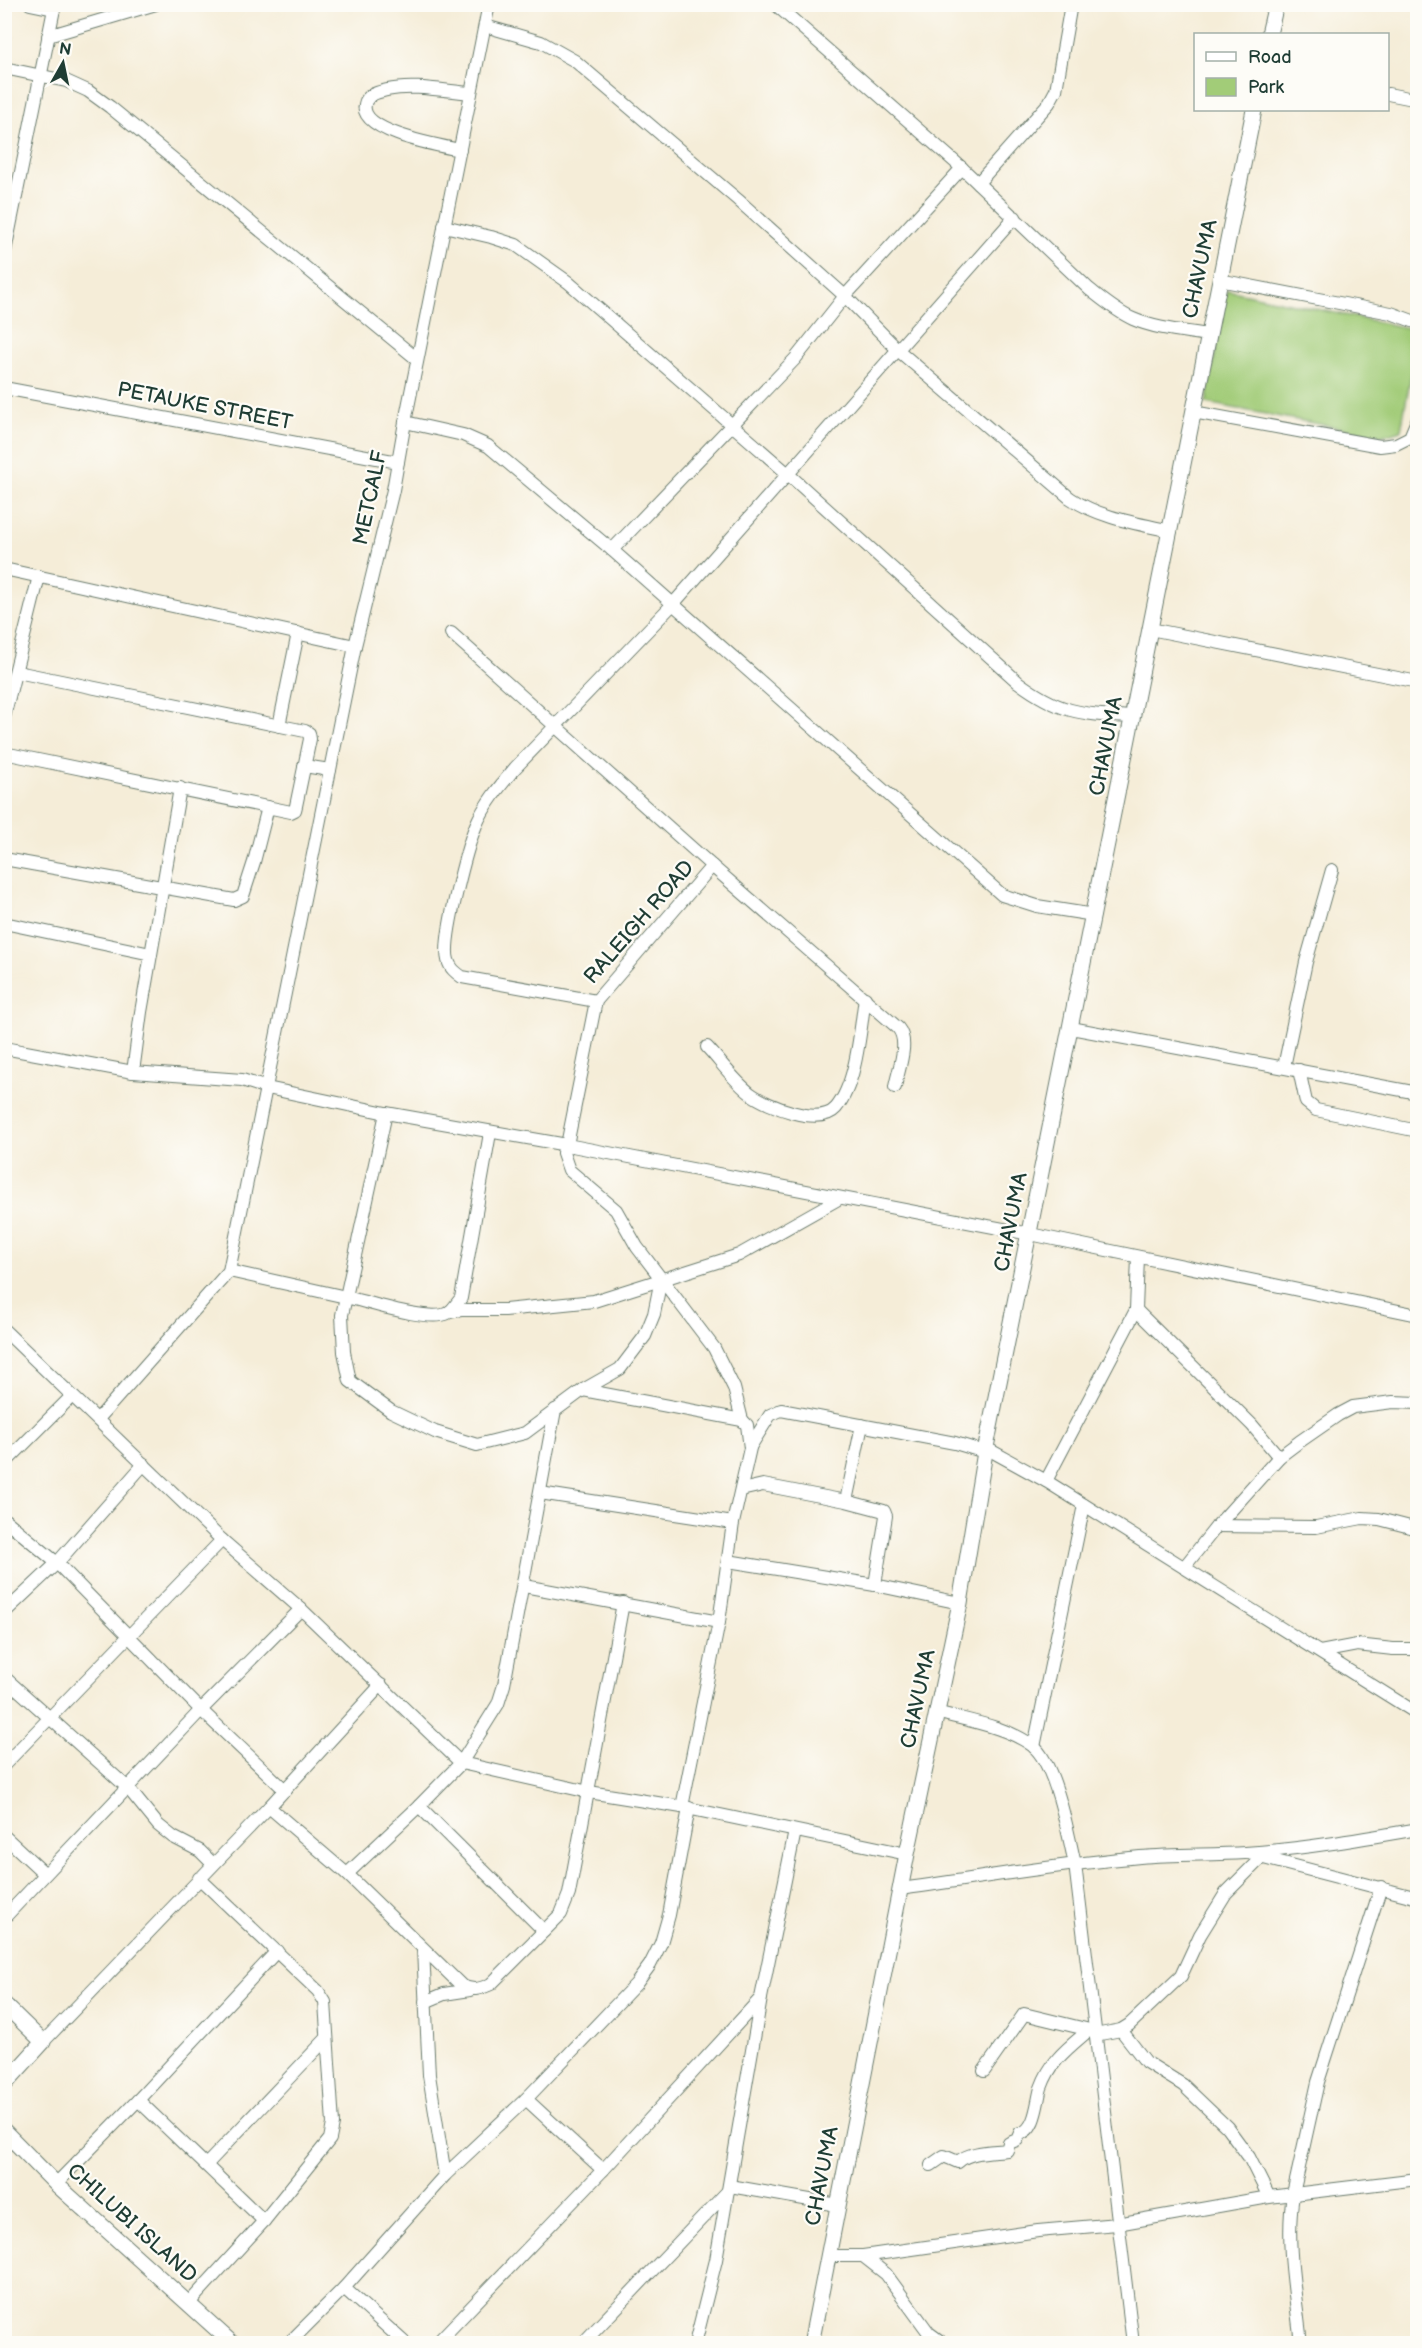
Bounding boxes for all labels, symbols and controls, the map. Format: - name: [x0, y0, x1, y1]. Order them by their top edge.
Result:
- north arrow: [33, 33, 93, 93]
- legend: [1194, 33, 1389, 111]
- text: N: [58, 39, 73, 60]
- text: Road: [1248, 47, 1292, 68]
- text: Park: [1248, 77, 1284, 98]
- street label: CHAVUMA: [1177, 217, 1223, 321]
- street label: PETAUKE STREET: [115, 377, 295, 435]
- street label: METCALF: [348, 448, 392, 547]
- street label: CHAVUMA: [1084, 694, 1128, 798]
- street label: RALEIGH ROAD: [579, 855, 699, 989]
- street label: CHAVUMA: [989, 1170, 1033, 1274]
- street label: CHAVUMA: [895, 1647, 941, 1751]
- street label: CHAVUMA: [800, 2124, 844, 2228]
- street label: CHILUBI ISLAND: [62, 2158, 202, 2288]

